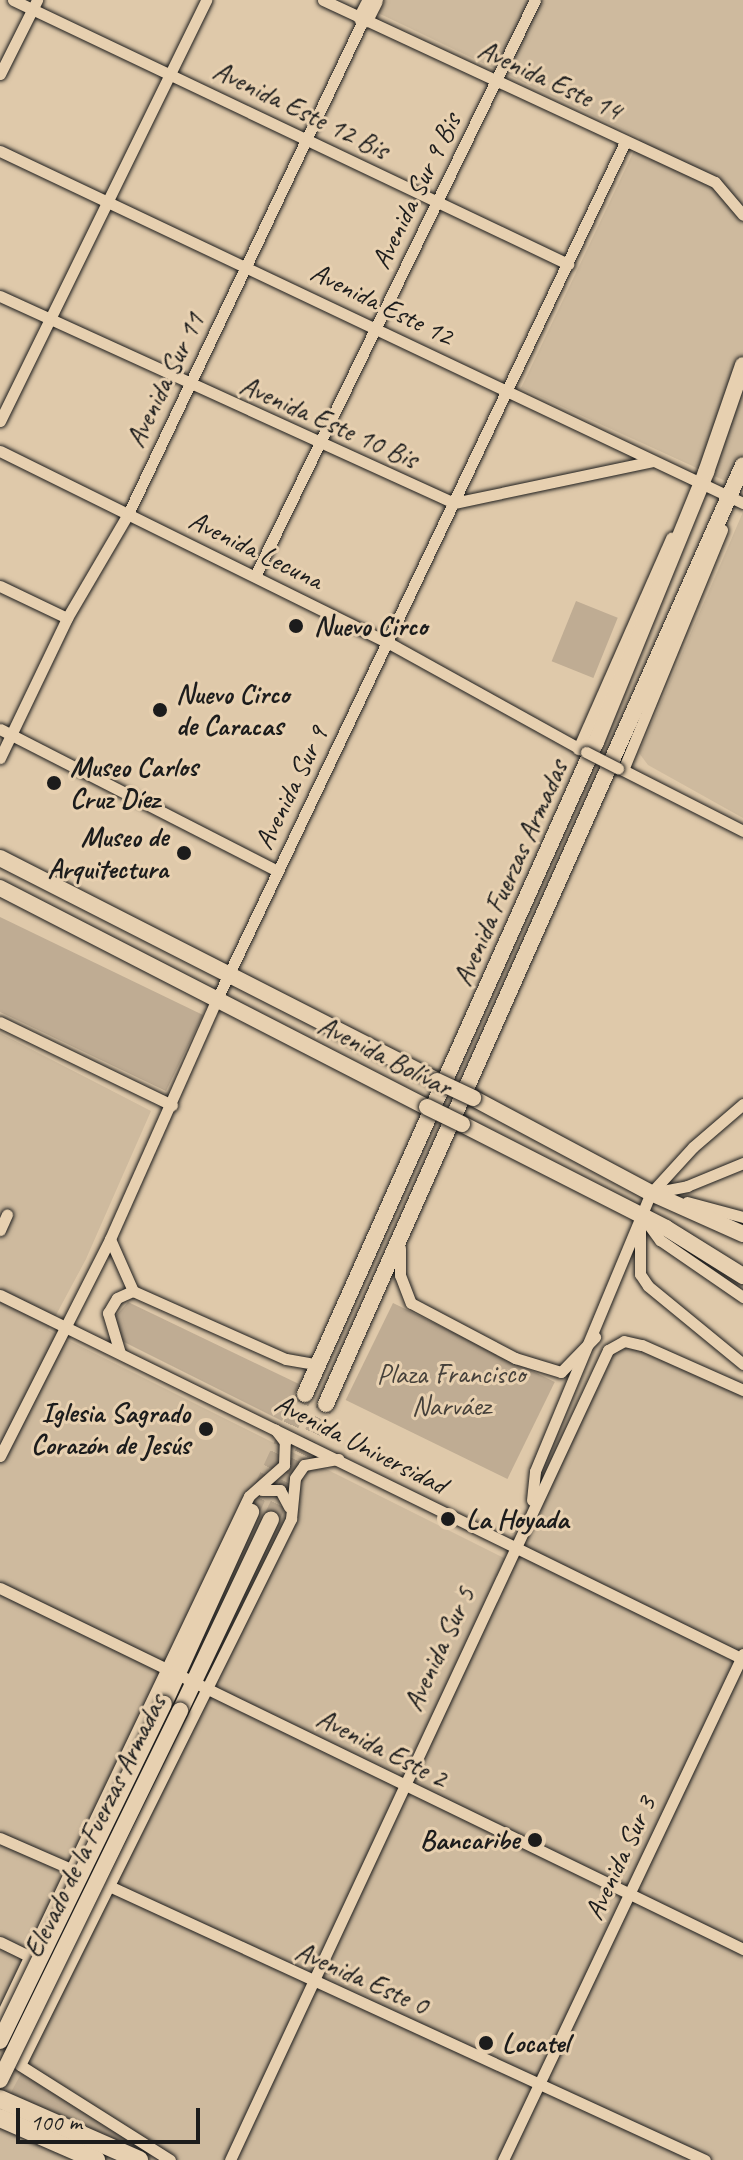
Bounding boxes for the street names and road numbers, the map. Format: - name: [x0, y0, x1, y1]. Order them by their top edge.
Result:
- street label: Avenida Este 14: [473, 32, 627, 128]
- street label: Avenida Este 12 Bis: [208, 53, 394, 167]
- street label: Avenida Sur 9 Bis: [364, 108, 468, 274]
- street label: Avenida Este 12: [305, 255, 459, 353]
- street label: Avenida Sur 11: [118, 308, 212, 452]
- street label: Avenida Este 10 Bis: [235, 368, 423, 476]
- street label: Avenida Lecuna: [184, 503, 328, 597]
- street label: Avenida Sur 9: [247, 721, 335, 855]
- street label: Avenida Fuerzas Armadas: [445, 755, 575, 991]
- street label: Avenida Bolívar: [313, 1008, 457, 1104]
- street label: Avenida Universidad: [270, 1386, 452, 1502]
- street label: Avenida Sur 5: [396, 1582, 482, 1716]
- street label: Elevado de la Fuerzas Armadas: [16, 1688, 174, 1964]
- street label: Avenida Este 2: [311, 1701, 453, 1795]
- street label: Avenida Sur 3: [577, 1791, 663, 1925]
- street label: Avenida Este 0: [291, 1934, 433, 2022]

